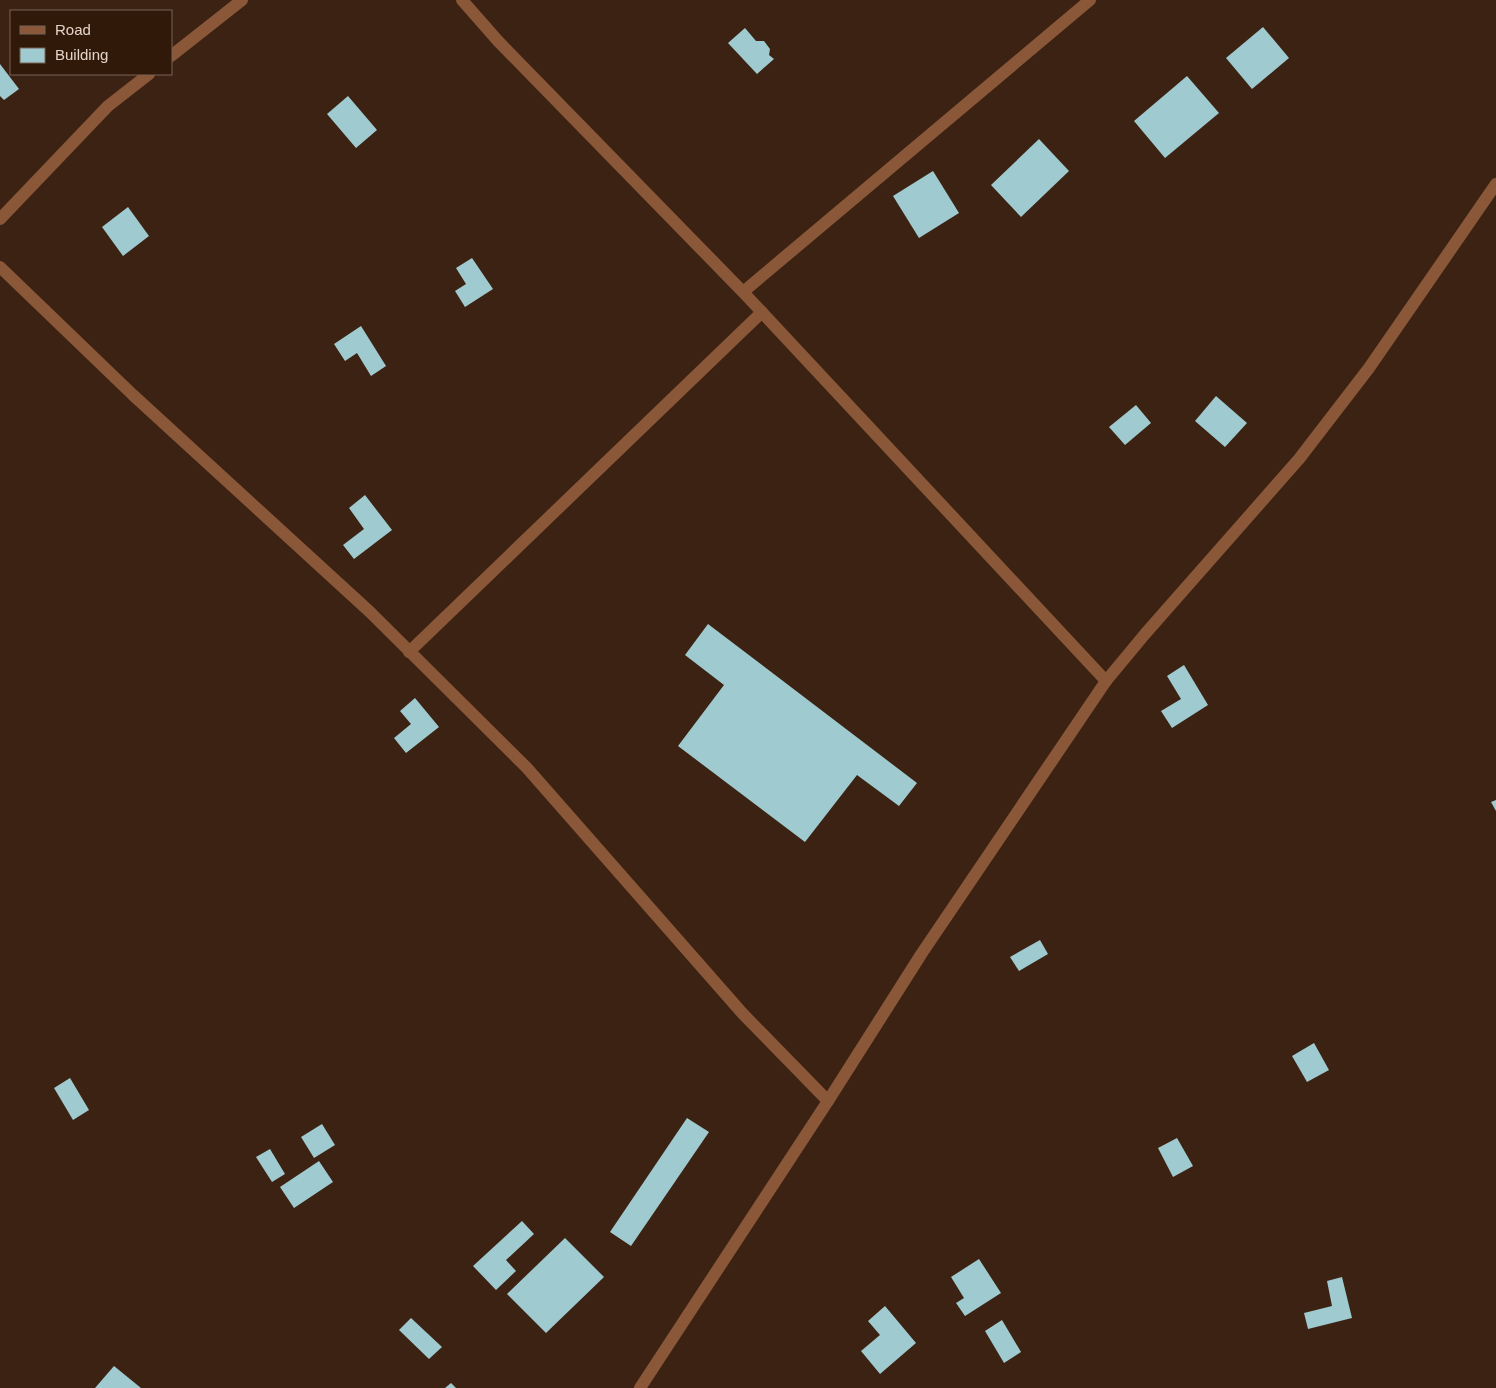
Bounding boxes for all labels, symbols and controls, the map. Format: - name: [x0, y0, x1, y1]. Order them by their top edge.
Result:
- legend: [10, 10, 172, 75]
- text: Road: [55, 21, 91, 38]
- text: Building: [55, 46, 108, 63]

